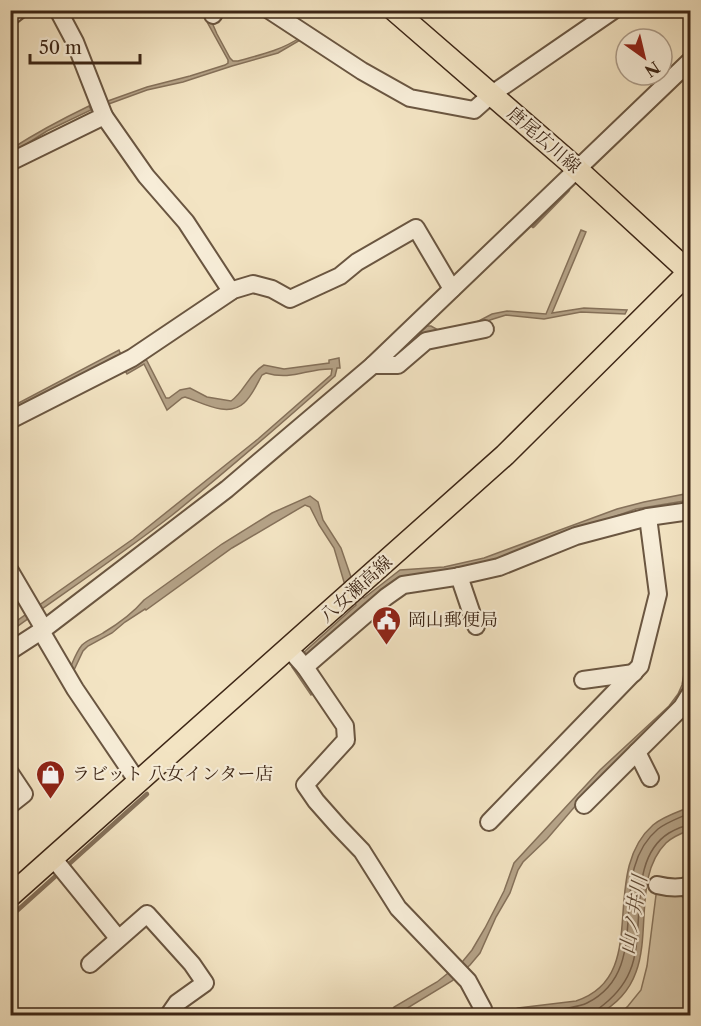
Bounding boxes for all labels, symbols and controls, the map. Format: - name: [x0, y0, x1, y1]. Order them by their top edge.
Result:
- scale bar: [30, 27, 140, 65]
- north arrow: [614, 27, 674, 87]
- text: 50 m: [39, 37, 82, 59]
- text: N: [641, 57, 664, 82]
- street label: 唐尾広川線: [503, 102, 585, 178]
- street label: 八女瀬高線: [315, 551, 397, 627]
- public building icon: 岡山郵便局: [371, 604, 403, 646]
- place label: 岡山郵便局: [408, 609, 498, 631]
- shop icon: ラビット 八女インター店: [35, 758, 67, 800]
- place label: ラビット 八女インター店: [72, 763, 273, 785]
- water label: 山ノ井川: [614, 872, 652, 956]

